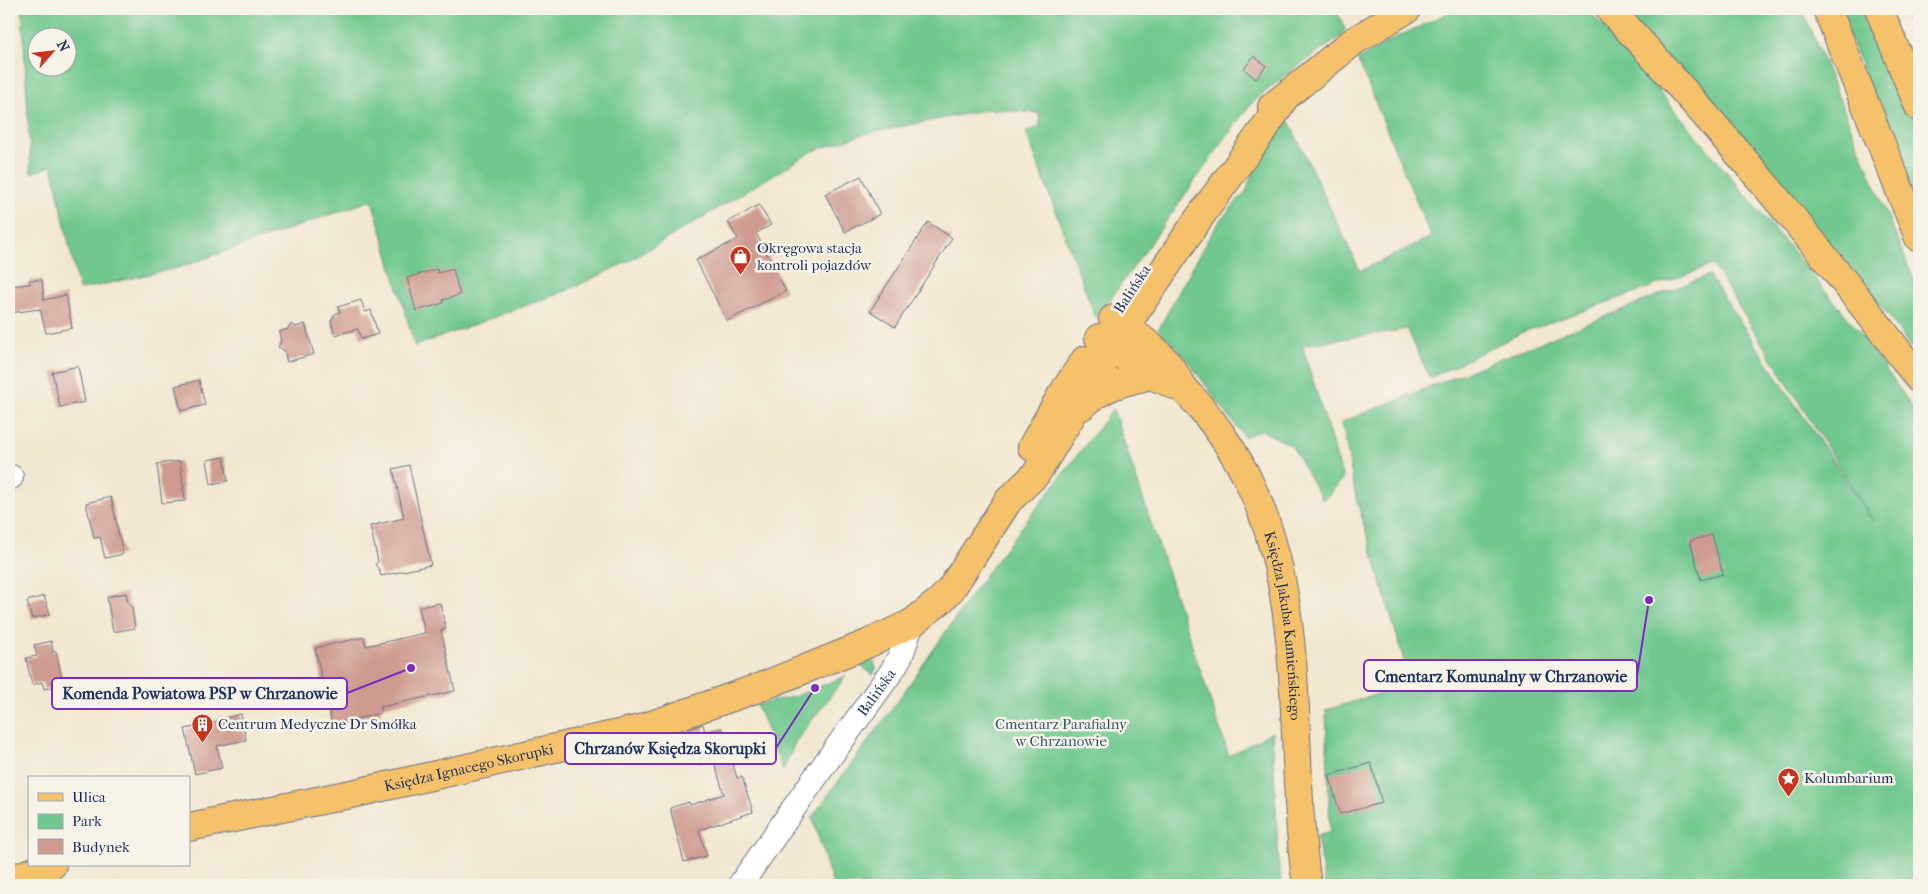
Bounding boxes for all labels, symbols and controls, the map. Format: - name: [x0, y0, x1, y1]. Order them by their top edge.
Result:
- north arrow: [28, 28, 78, 78]
- text: N: [53, 37, 73, 55]
- place label: Okręgowa stacja kontroli pojazdów: [757, 239, 872, 274]
- shop icon: Okręgowa stacja kontroli pojazdów: [729, 245, 753, 276]
- street label: Balińska: [1110, 261, 1155, 317]
- street label: Księdza Jakuba Kamieńskiego: [1260, 529, 1304, 721]
- callout: Cmentarz Komunalny w Chrzanowie: [1364, 660, 1637, 691]
- street label: Balińska: [853, 664, 900, 720]
- text: Cmentarz Komunalny w Chrzanowie: [1375, 667, 1627, 687]
- callout: Komenda Powiatowa PSP w Chrzanowie: [52, 678, 347, 709]
- text: Komenda Powiatowa PSP w Chrzanowie: [62, 684, 338, 703]
- building icon: Centrum Medyczne Dr Smółka: [190, 712, 214, 743]
- place label: Centrum Medyczne Dr Smółka: [218, 715, 418, 733]
- park label: Cmentarz Parafialny w Chrzanowie: [995, 715, 1128, 750]
- callout: Chrzanów Księdza Skorupki: [565, 733, 776, 764]
- text: Chrzanów Księdza Skorupki: [574, 739, 766, 759]
- street label: Księdza Ignacego Skorupki: [382, 740, 556, 795]
- place icon: Kolumbarium: [1776, 766, 1800, 797]
- place label: Kolumbarium: [1804, 769, 1894, 787]
- legend: [28, 776, 190, 866]
- text: Ulica: [72, 788, 107, 806]
- text: Park: [72, 812, 102, 830]
- text: Budynek: [72, 838, 130, 856]

